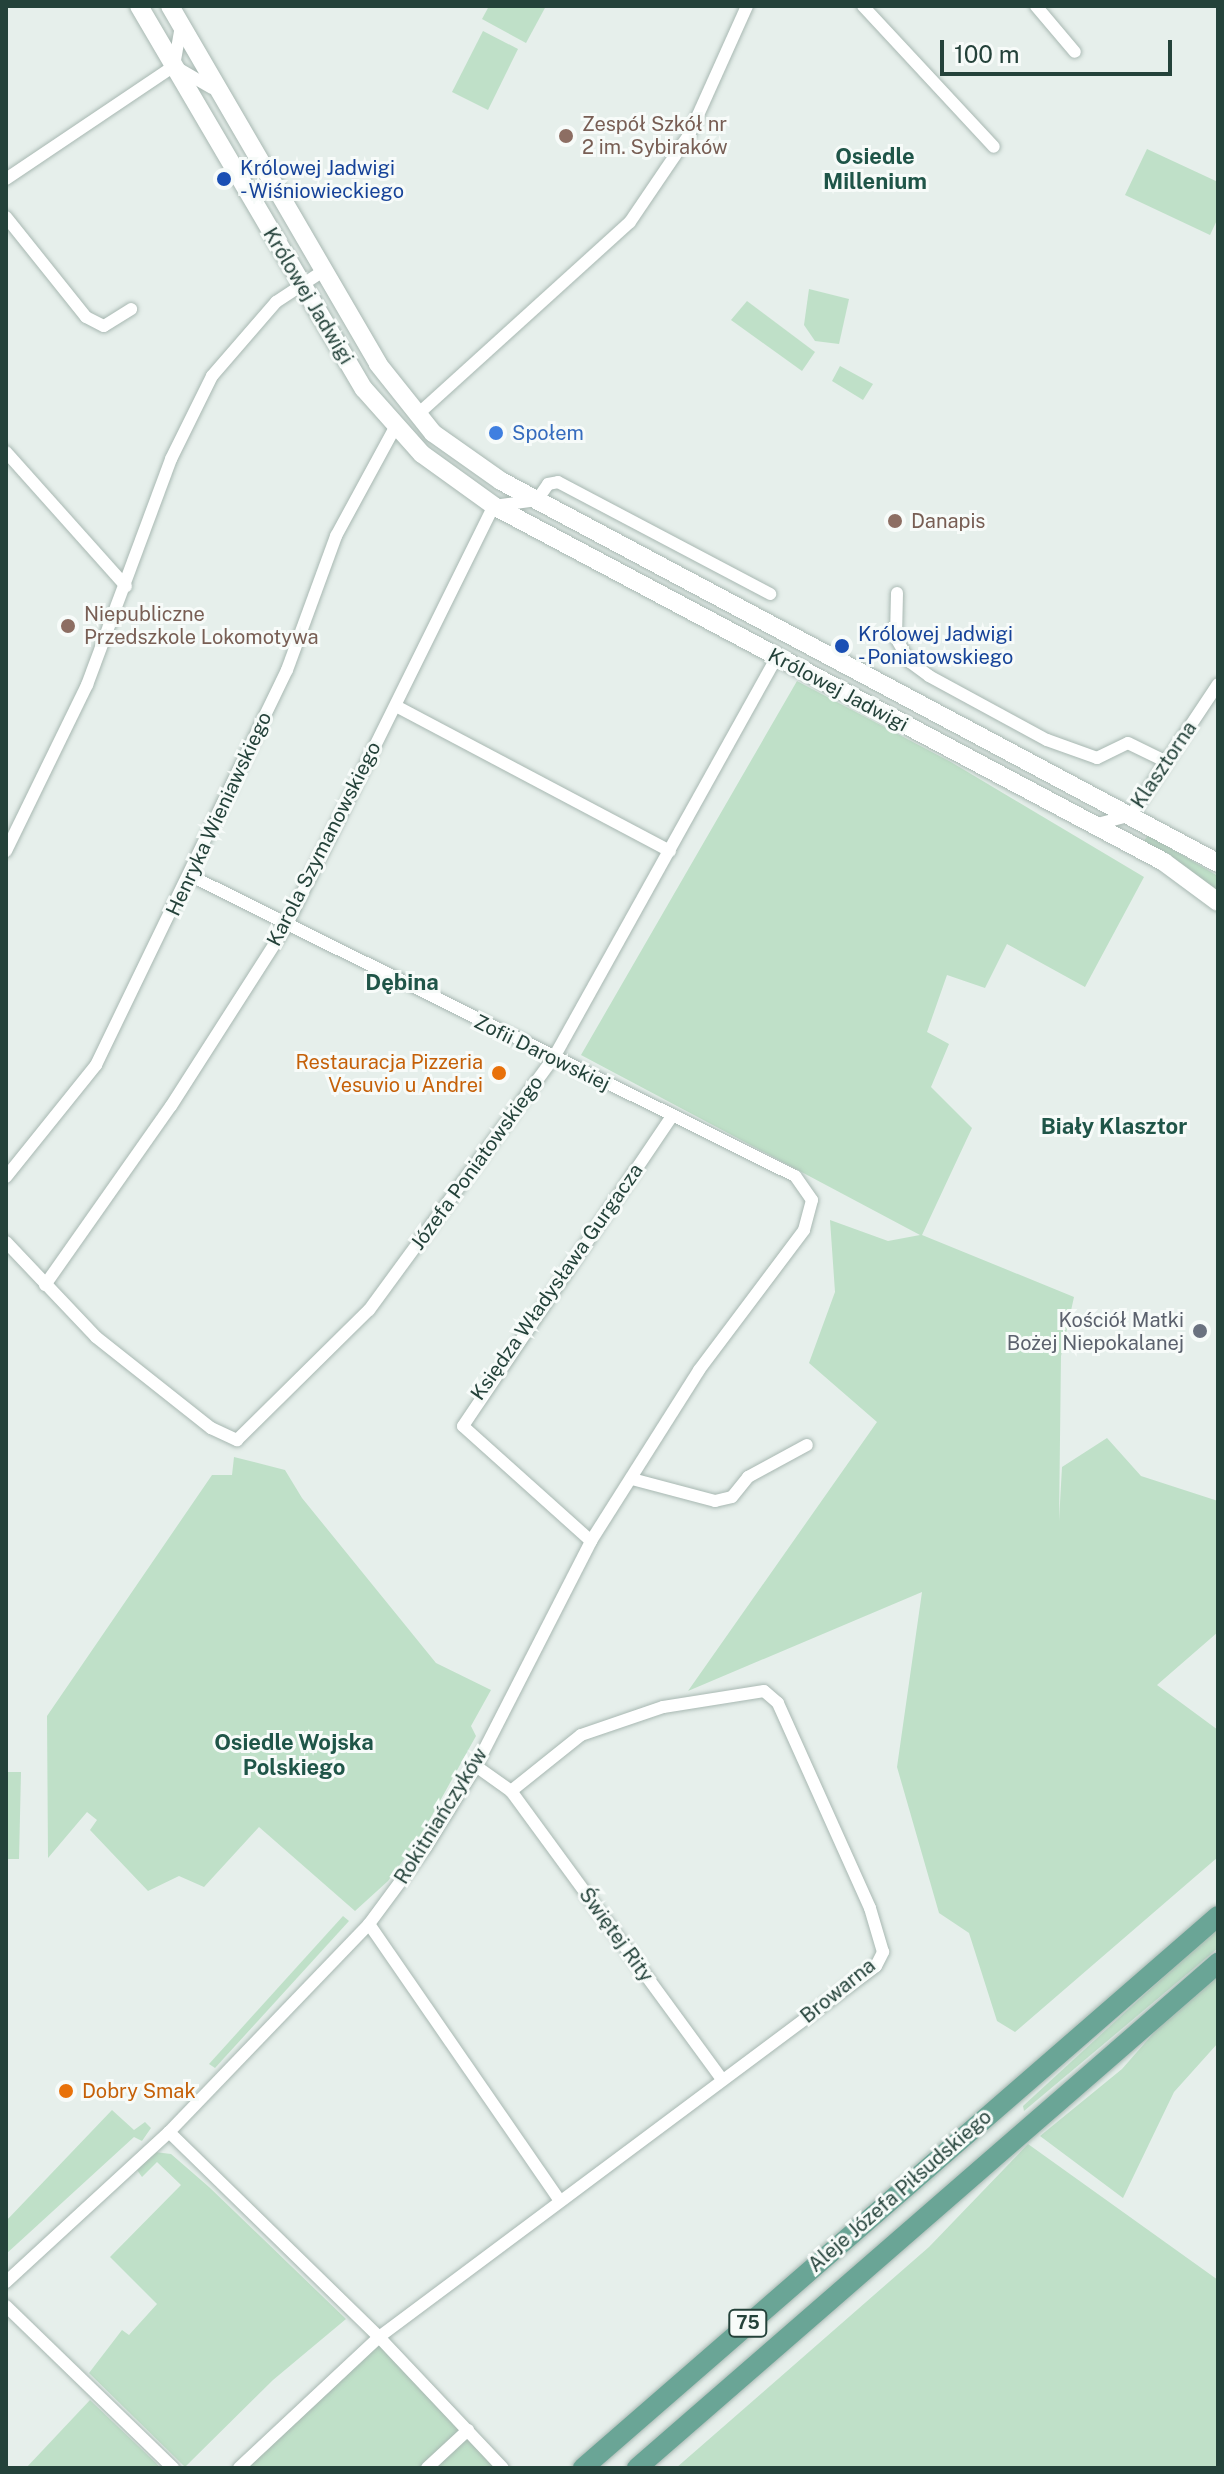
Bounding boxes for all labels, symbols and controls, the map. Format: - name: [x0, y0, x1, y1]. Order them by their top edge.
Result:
- scale bar: [944, 24, 1176, 74]
- text: 100 m: [954, 40, 1020, 68]
- place label: Zespół Szkół nr 2 im. Sybiraków: [582, 112, 728, 159]
- marker: Zespół Szkół nr 2 im. Sybiraków: [557, 127, 575, 145]
- district label: Osiedle Millenium: [823, 143, 927, 194]
- place label: Królowej Jadwigi - Wiśniowieckiego: [240, 156, 408, 203]
- marker: Królowej Jadwigi - Wiśniowieckiego: [215, 170, 233, 188]
- street label: Królowej Jadwigi: [258, 223, 358, 369]
- place label: Społem: [512, 421, 584, 445]
- marker: Społem: [487, 424, 505, 442]
- place label: Danapis: [911, 509, 985, 533]
- marker: Danapis: [886, 512, 904, 530]
- place label: Niepubliczne Przedszkole Lokomotywa: [84, 602, 319, 649]
- marker: Niepubliczne Przedszkole Lokomotywa: [59, 617, 77, 635]
- place label: Królowej Jadwigi - Poniatowskiego: [858, 622, 1016, 669]
- marker: Królowej Jadwigi - Poniatowskiego: [833, 637, 851, 655]
- street label: Królowej Jadwigi: [764, 643, 912, 737]
- street label: Henryka Wieniawskiego: [161, 708, 277, 920]
- street label: Klasztorna: [1126, 717, 1202, 813]
- street label: Karola Szymanowskiego: [262, 738, 386, 950]
- district label: Dębina: [365, 970, 439, 996]
- street label: Zofii Darowskiej: [470, 1010, 614, 1096]
- place label: Restauracja Pizzeria Vesuvio u Andrei: [295, 1050, 483, 1097]
- marker: Restauracja Pizzeria Vesuvio u Andrei: [490, 1064, 508, 1082]
- street label: Józefa Poniatowskiego: [406, 1071, 548, 1255]
- district label: Biały Klasztor: [1041, 1114, 1187, 1140]
- street label: Księdza Władysława Gurgacza: [466, 1159, 648, 1405]
- place label: Kościół Matki Bożej Niepokalanej: [1007, 1308, 1184, 1355]
- marker: Kościół Matki Bożej Niepokalanej: [1191, 1322, 1209, 1340]
- district label: Osiedle Wojska Polskiego: [214, 1729, 374, 1780]
- street label: Rokitniańczyków: [390, 1744, 492, 1888]
- street label: Świętej Rity: [574, 1883, 658, 1987]
- street label: Browarna: [796, 1954, 880, 2028]
- place label: Dobry Smak: [82, 2079, 196, 2103]
- marker: Dobry Smak: [57, 2082, 75, 2100]
- street label: Aleje Józefa Piłsudskiego: [803, 2105, 997, 2277]
- road number: 75: [728, 2309, 768, 2337]

